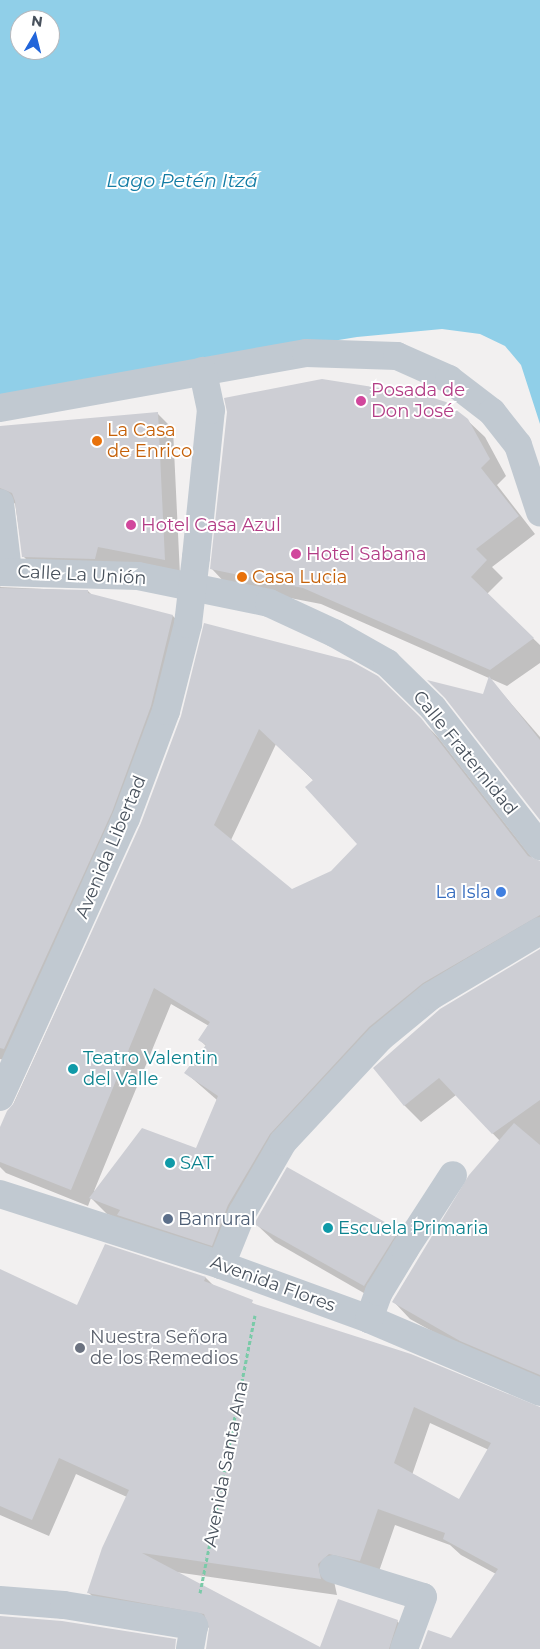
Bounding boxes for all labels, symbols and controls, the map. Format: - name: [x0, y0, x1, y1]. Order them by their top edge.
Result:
- north arrow: [10, 10, 60, 60]
- text: N: [30, 11, 44, 31]
- water label: Lago Petén Itzá: [106, 170, 258, 192]
- place label: Posada de Don José: [371, 380, 465, 422]
- marker: Posada de Don José: [355, 395, 367, 407]
- place label: La Casa de Enrico: [107, 420, 192, 462]
- marker: La Casa de Enrico: [91, 435, 103, 447]
- place label: Hotel Casa Azul: [141, 514, 281, 536]
- marker: Hotel Casa Azul: [125, 519, 137, 531]
- place label: Hotel Sabana: [306, 543, 427, 565]
- marker: Hotel Sabana: [290, 548, 302, 560]
- street label: Calle La Unión: [17, 561, 147, 589]
- place label: Casa Lucia: [252, 566, 347, 588]
- marker: Casa Lucia: [236, 571, 248, 583]
- street label: Calle Fraternidad: [408, 686, 522, 820]
- street label: Avenida Libertad: [71, 772, 151, 922]
- place label: La Isla: [435, 881, 491, 903]
- marker: La Isla: [495, 886, 507, 898]
- place label: Teatro Valentin del Valle: [83, 1048, 218, 1090]
- marker: Teatro Valentin del Valle: [67, 1063, 79, 1075]
- place label: SAT: [180, 1152, 214, 1174]
- marker: SAT: [164, 1157, 176, 1169]
- place label: Banrural: [178, 1208, 256, 1230]
- marker: Banrural: [162, 1213, 174, 1225]
- place label: Escuela Primaria: [338, 1217, 489, 1239]
- marker: Escuela Primaria: [322, 1222, 334, 1234]
- street label: Avenida Flores: [208, 1251, 338, 1317]
- place label: Nuestra Señora de los Remedios: [90, 1327, 238, 1370]
- marker: Nuestra Señora de los Remedios: [74, 1342, 86, 1354]
- street label: Avenida Santa Ana: [199, 1379, 253, 1549]

